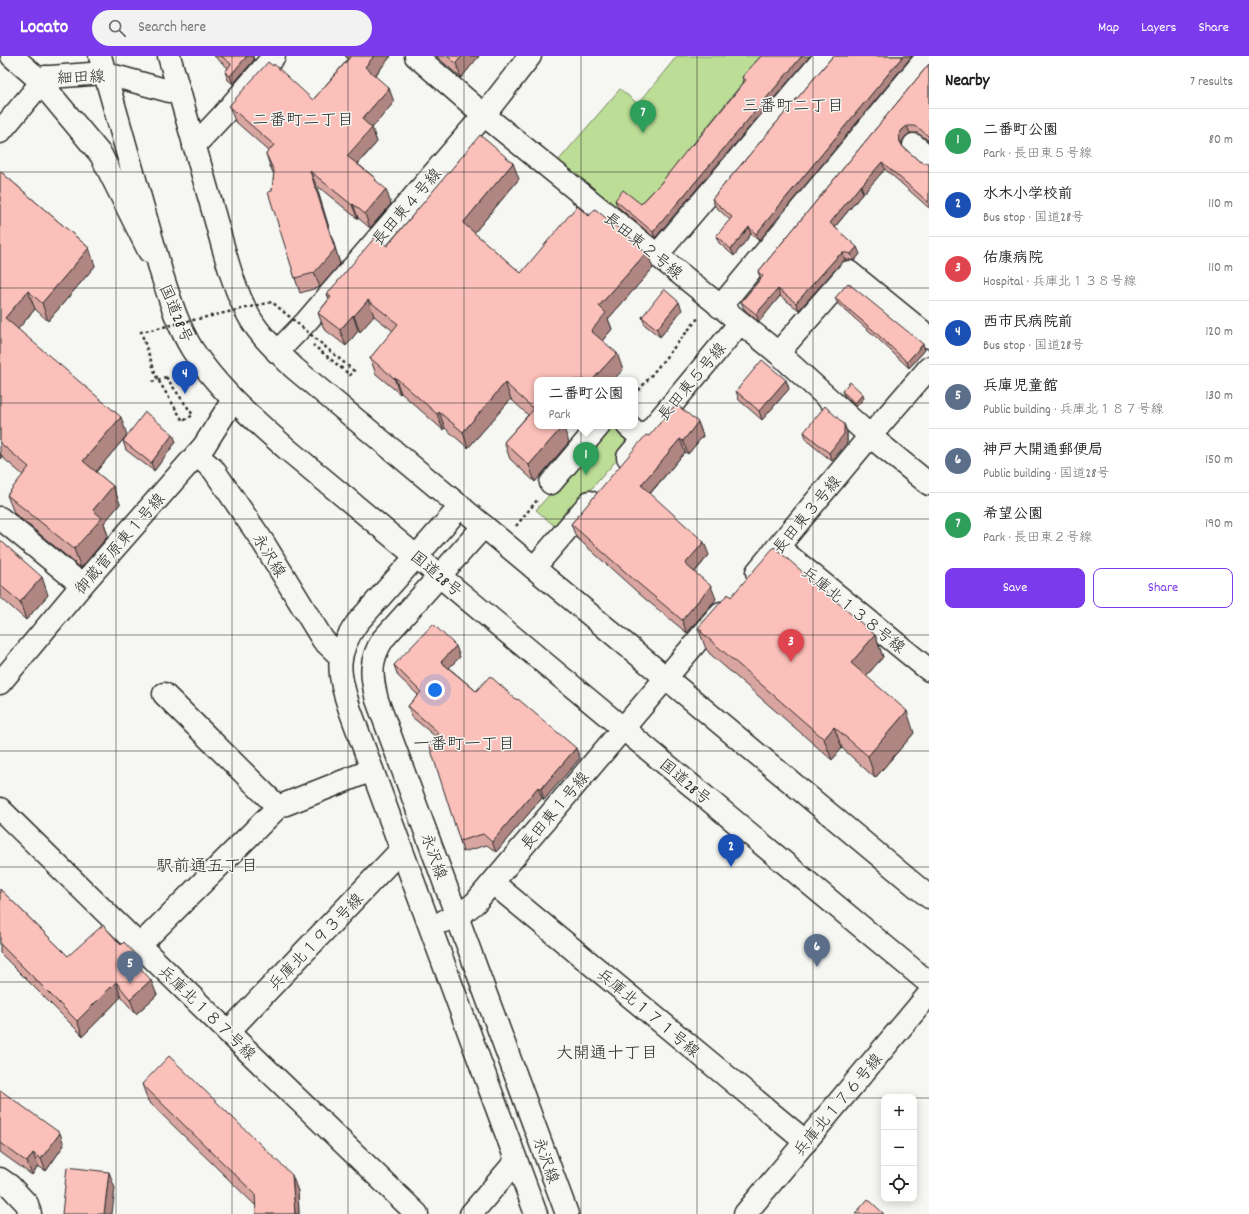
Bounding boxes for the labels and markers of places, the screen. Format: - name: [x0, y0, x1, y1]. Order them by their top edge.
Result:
- pin: 7: [630, 100, 656, 133]
- pin: 4: [172, 361, 198, 394]
- pin: 1: [573, 442, 599, 475]
- pin: 3: [778, 629, 804, 662]
- pin: 2: [718, 834, 744, 867]
- pin: 6: [804, 934, 830, 967]
- pin: 5: [117, 951, 143, 984]

